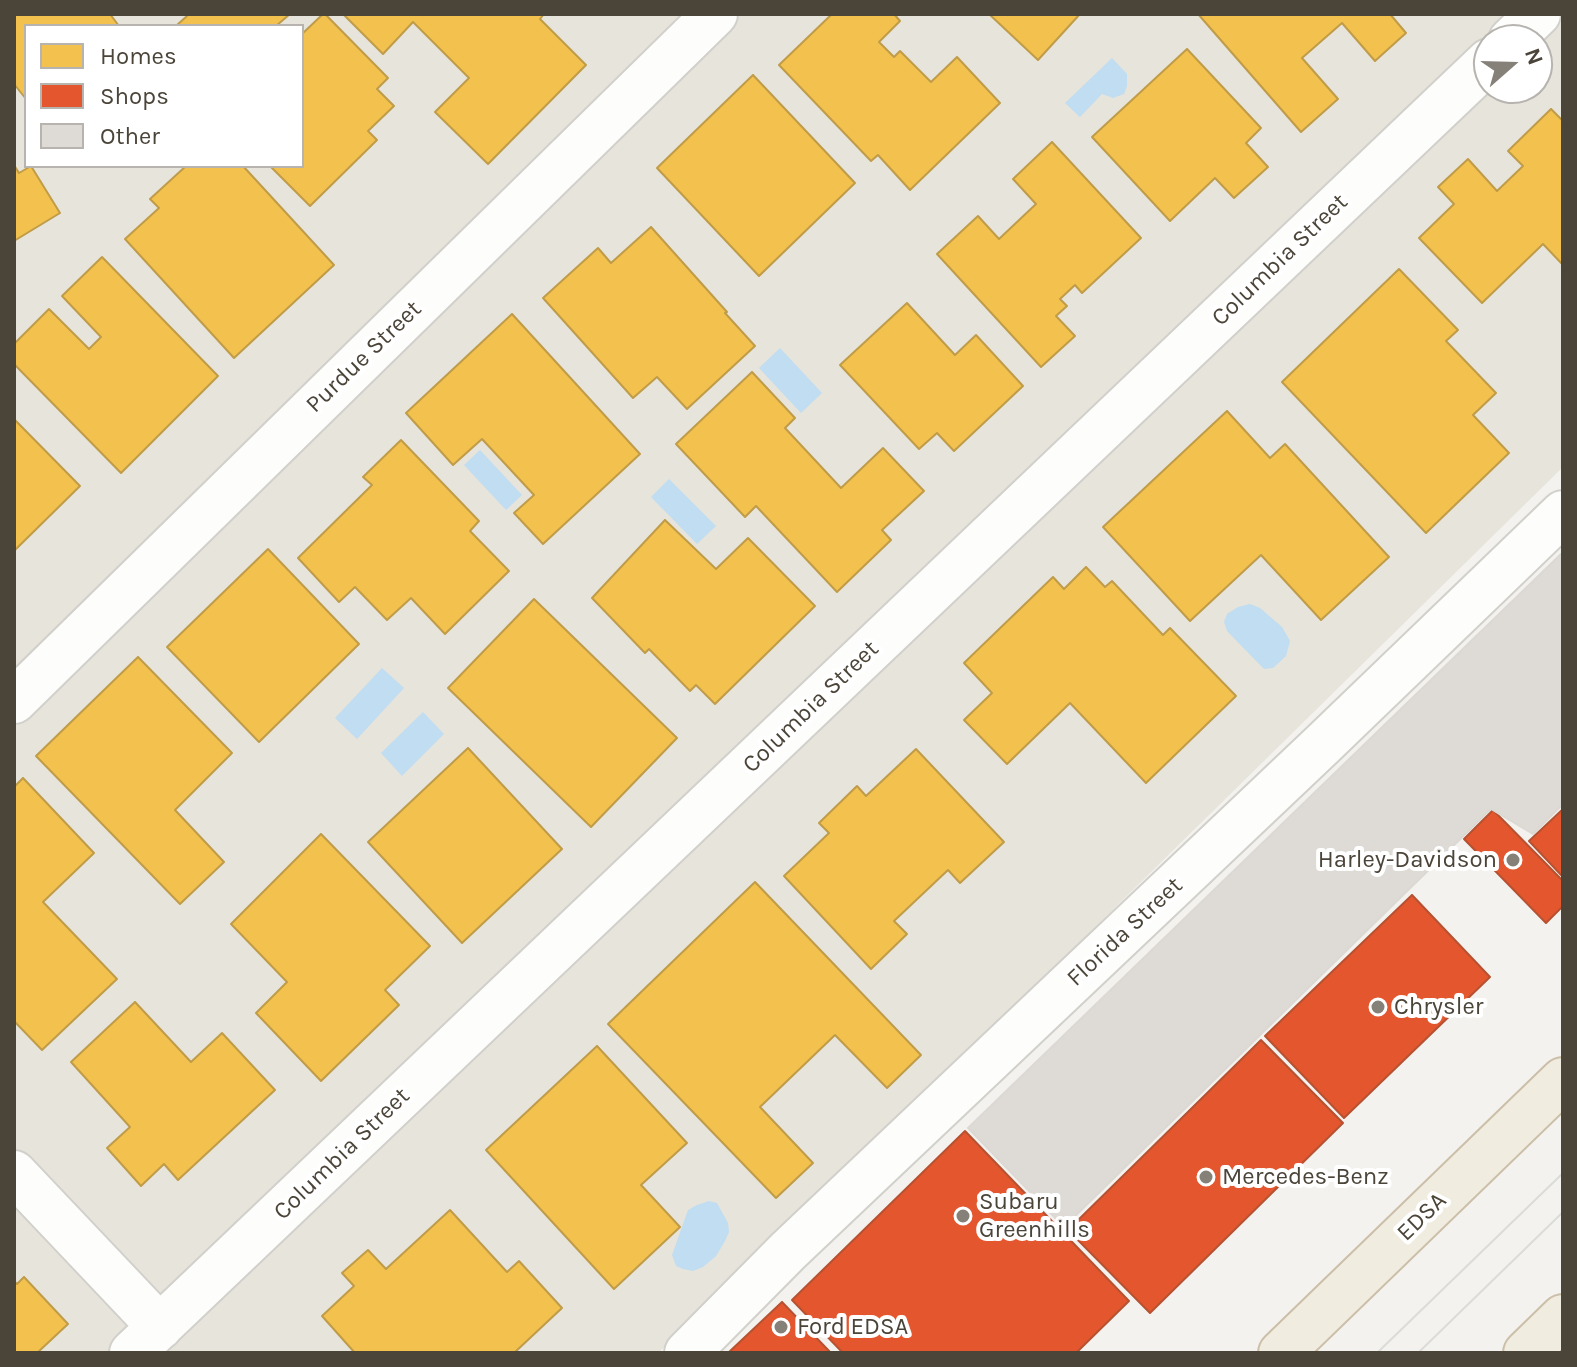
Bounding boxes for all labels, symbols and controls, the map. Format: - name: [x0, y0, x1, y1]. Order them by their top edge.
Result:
- legend: [24, 24, 304, 168]
- north arrow: [1473, 24, 1553, 104]
- text: Homes: [100, 42, 177, 70]
- text: N: [1519, 45, 1549, 68]
- text: Shops: [100, 82, 169, 110]
- text: Other: [100, 122, 160, 150]
- street label: Columbia Street: [1206, 188, 1354, 332]
- street label: Purdue Street: [300, 295, 428, 419]
- street label: Columbia Street: [737, 635, 885, 779]
- place label: Harley-Davidson: [1318, 846, 1497, 874]
- marker: Harley-Davidson: [1504, 851, 1522, 869]
- street label: Florida Street: [1061, 871, 1189, 993]
- place label: Chrysler: [1394, 993, 1483, 1021]
- marker: Chrysler: [1369, 998, 1387, 1016]
- street label: Columbia Street: [268, 1082, 416, 1226]
- place label: Mercedes-Benz: [1222, 1163, 1389, 1191]
- marker: Mercedes-Benz: [1197, 1168, 1215, 1186]
- street label: EDSA: [1391, 1187, 1453, 1247]
- place label: Subaru Greenhills: [979, 1188, 1090, 1244]
- marker: Subaru Greenhills: [954, 1207, 972, 1225]
- place label: Ford EDSA: [797, 1313, 908, 1341]
- marker: Ford EDSA: [772, 1318, 790, 1336]

